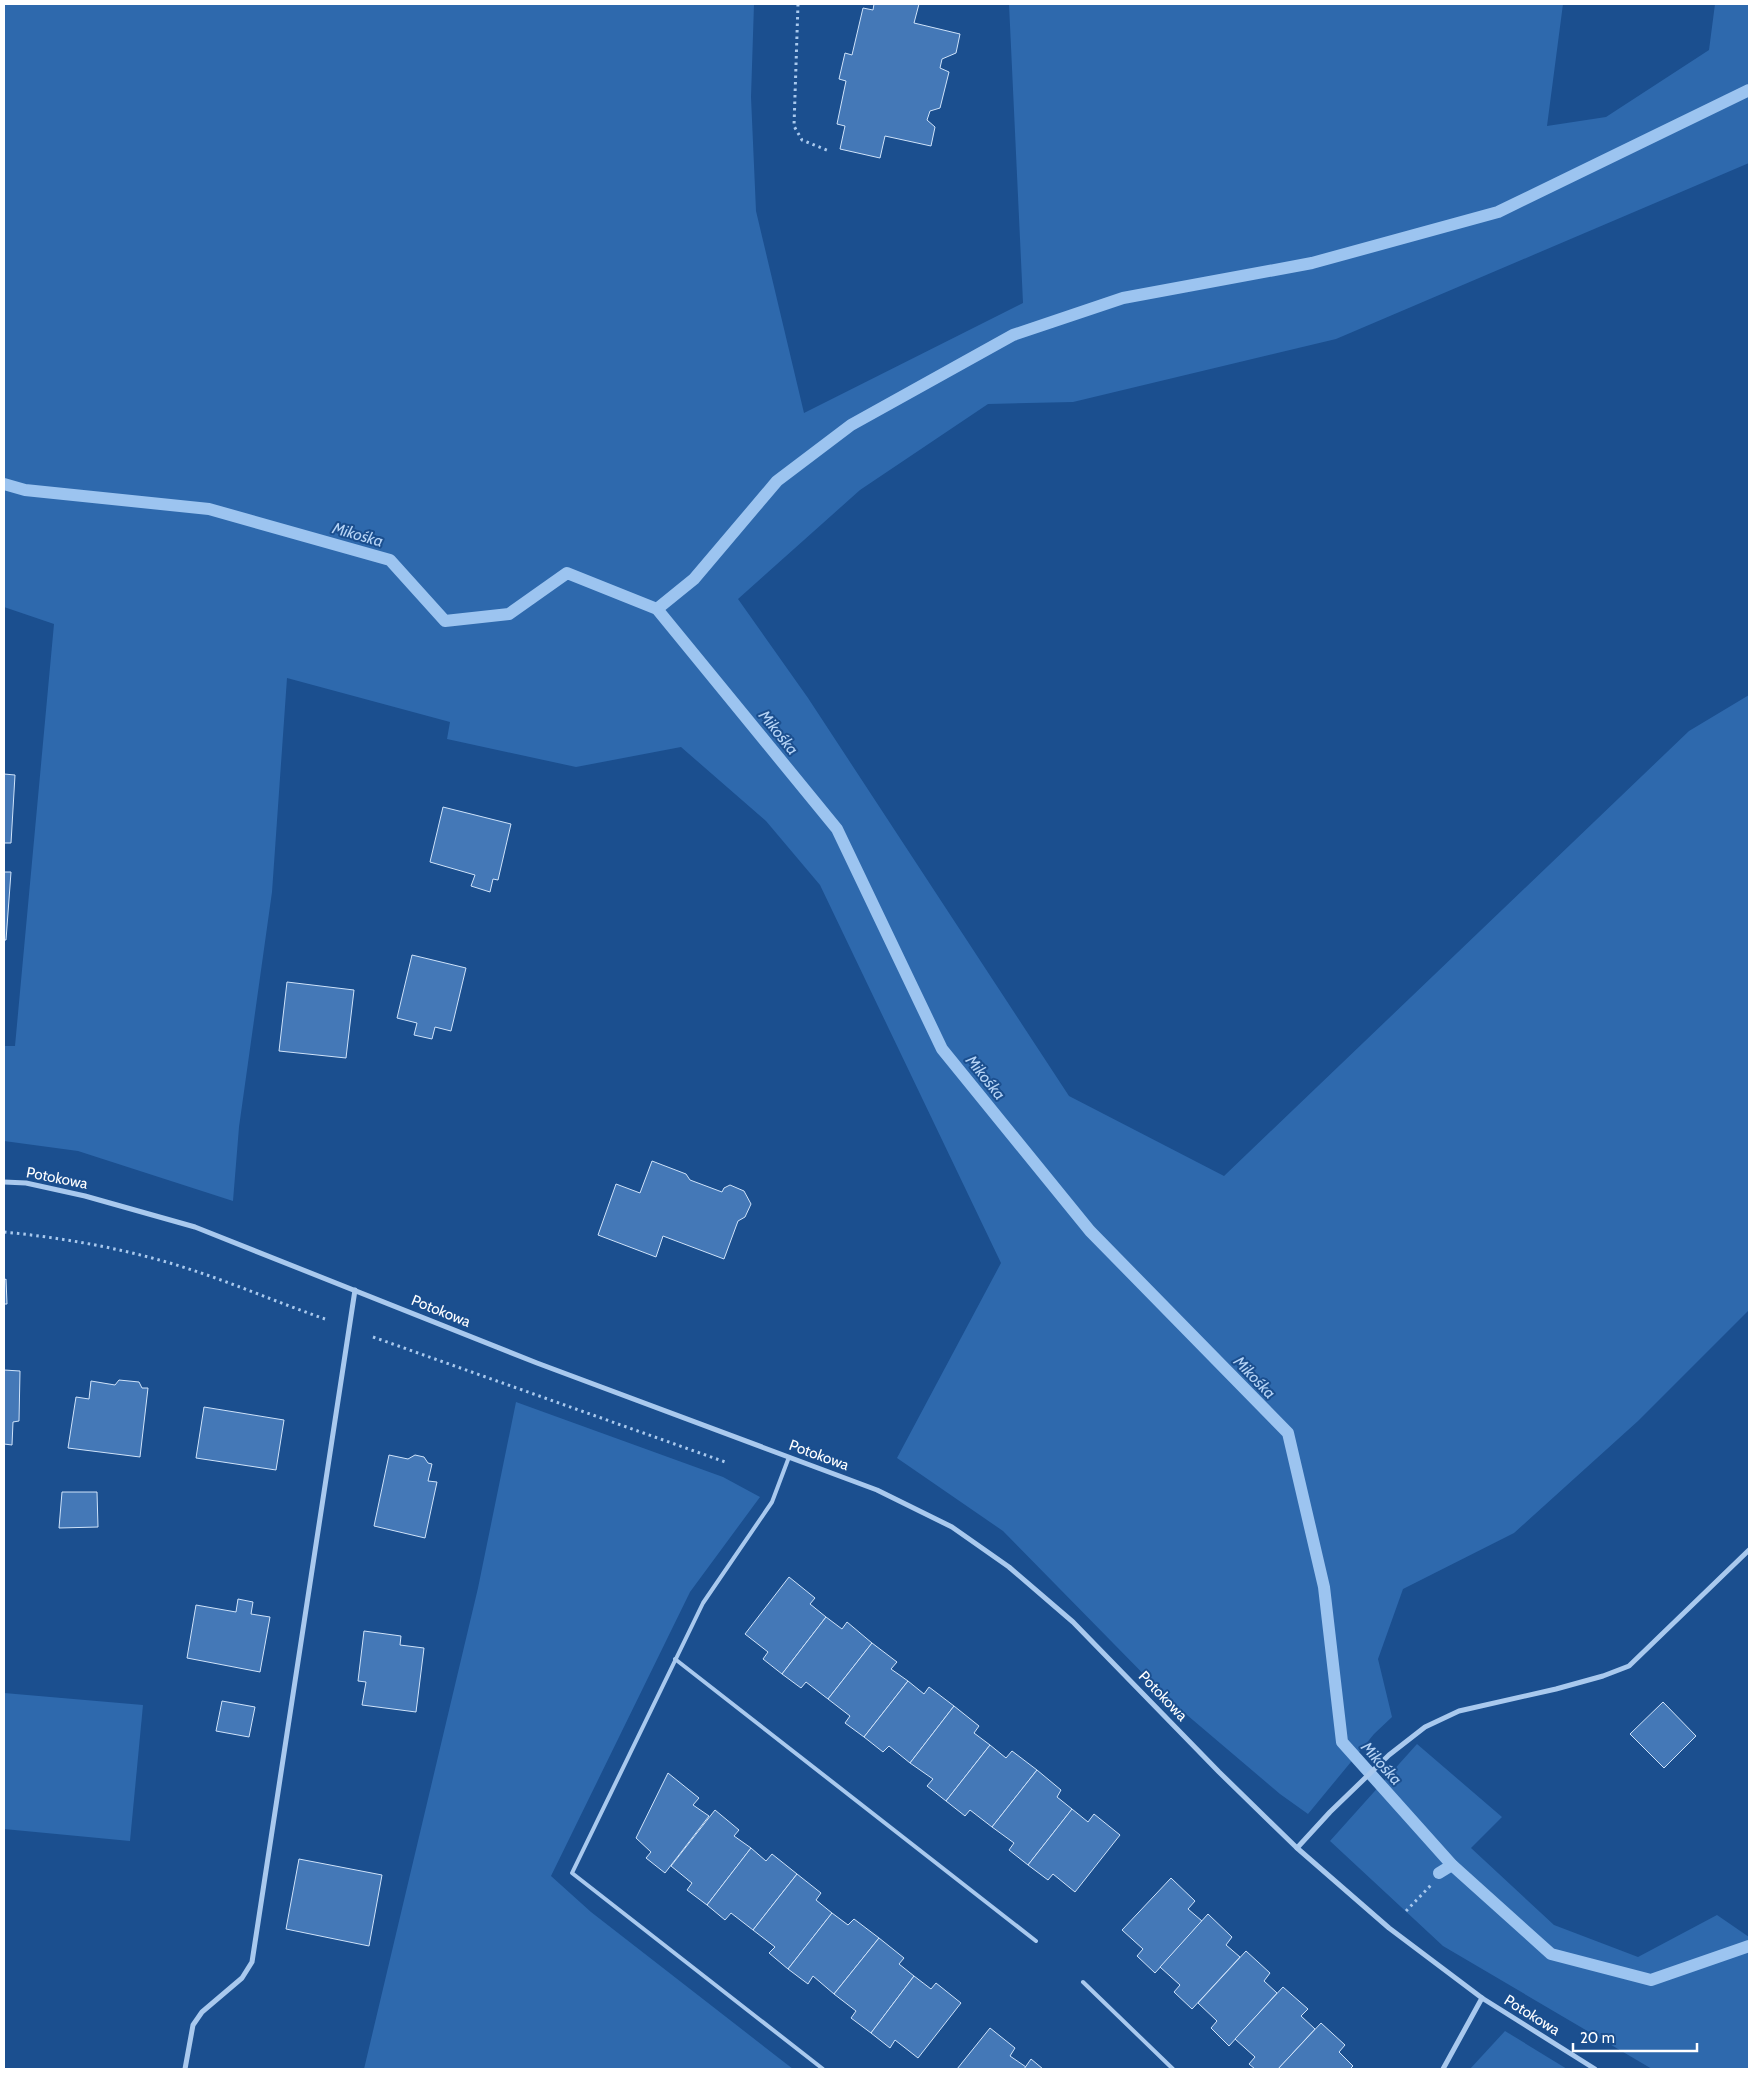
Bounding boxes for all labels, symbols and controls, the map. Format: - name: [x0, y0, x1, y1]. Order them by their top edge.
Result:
- water label: Mikośka: [329, 518, 385, 551]
- water label: Mikośka: [754, 705, 802, 758]
- water label: Mikośka: [961, 1050, 1009, 1103]
- street label: Potokowa: [25, 1163, 90, 1193]
- street label: Potokowa: [409, 1291, 474, 1331]
- water label: Mikośka: [1229, 1351, 1279, 1403]
- street label: Potokowa: [787, 1436, 852, 1474]
- street label: Potokowa: [1135, 1667, 1192, 1725]
- water label: Mikośka: [1357, 1737, 1406, 1789]
- street label: Potokowa: [1501, 1991, 1564, 2040]
- scale bar: [1573, 2020, 1697, 2052]
- text: 20 m: [1580, 2029, 1615, 2047]

